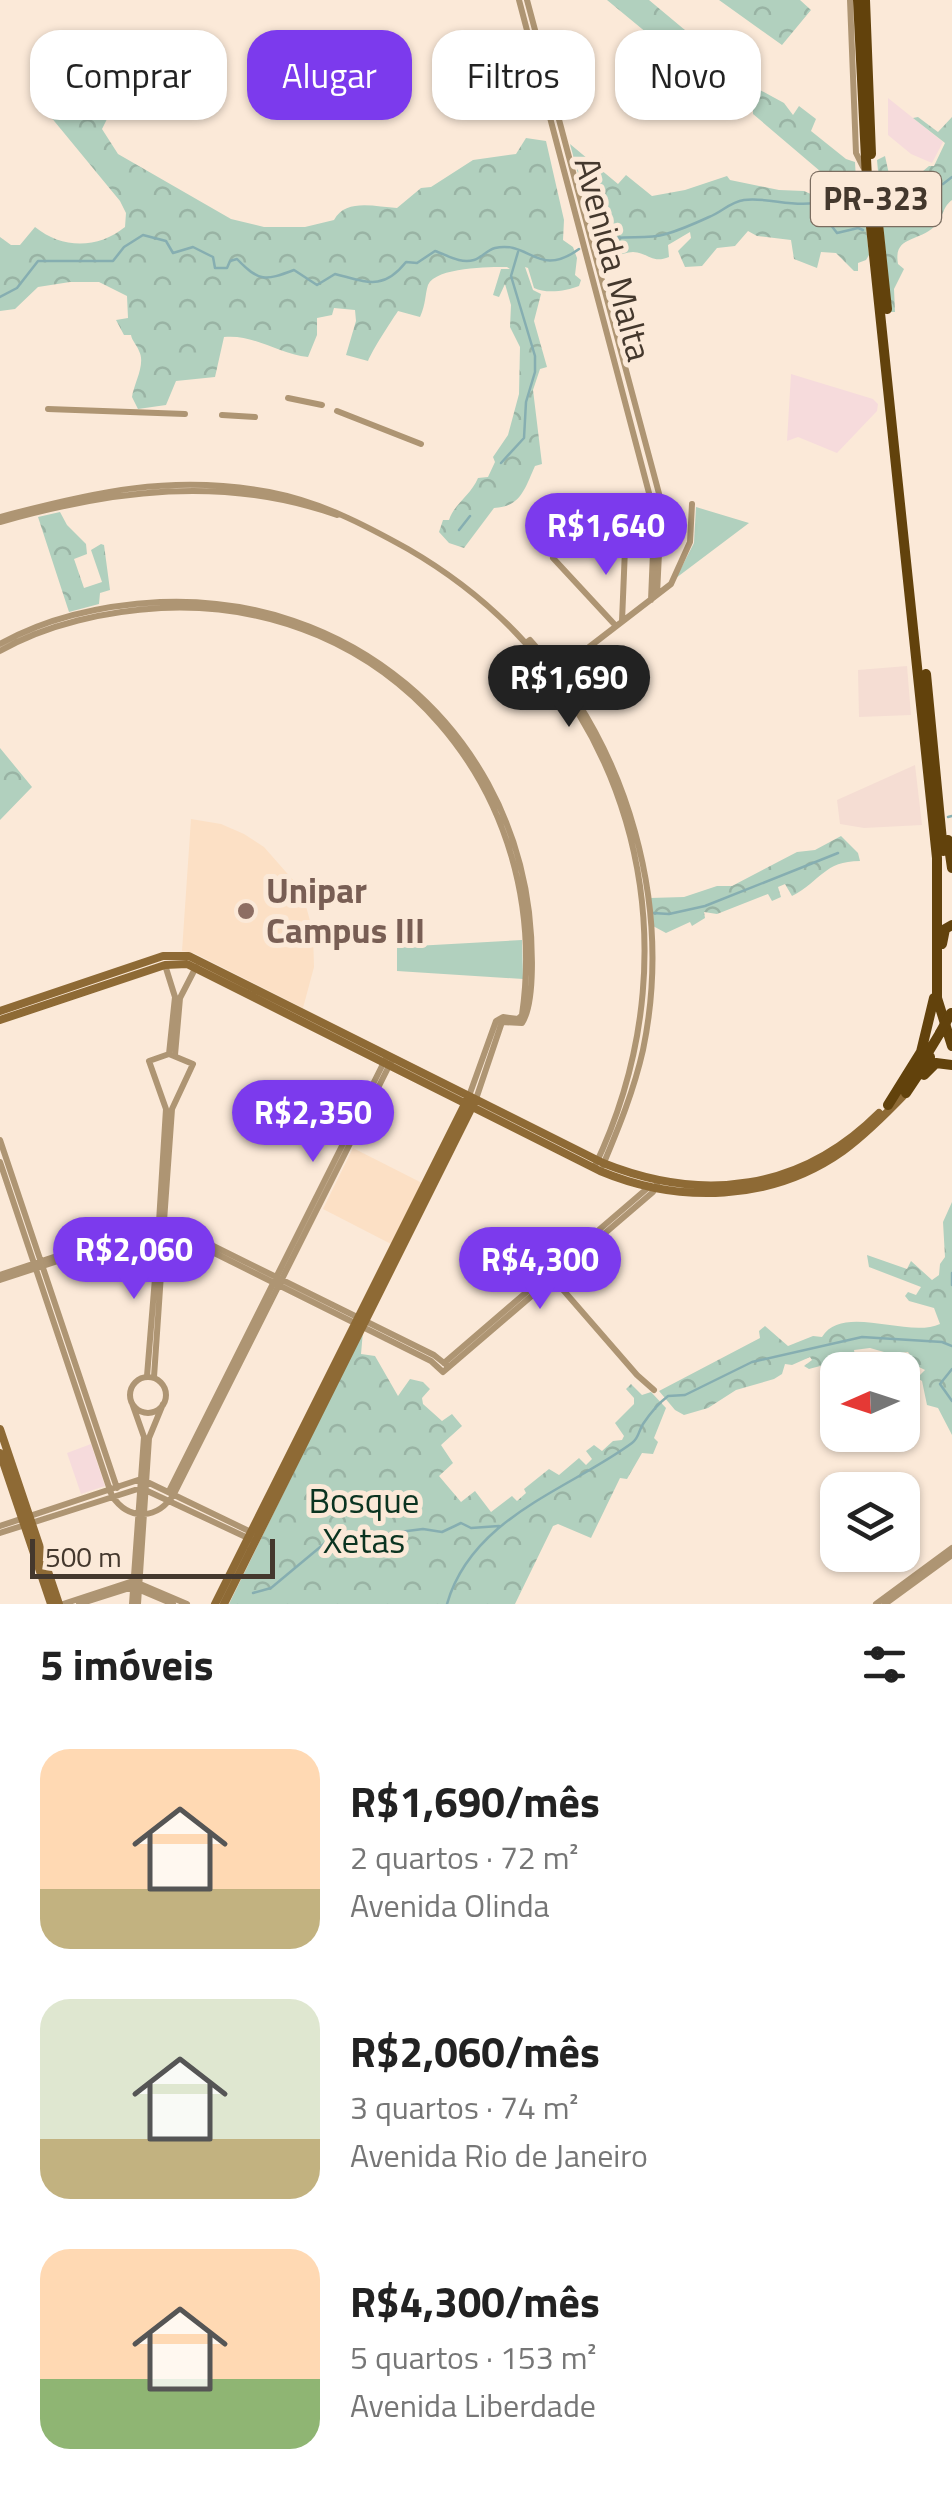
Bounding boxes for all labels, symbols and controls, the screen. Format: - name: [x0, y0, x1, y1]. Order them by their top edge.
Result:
- chip: Comprar: [30, 30, 227, 120]
- chip: Alugar: [247, 30, 412, 120]
- chip: Filtros: [432, 30, 595, 120]
- chip: Novo: [615, 30, 761, 120]
- street label: Avenida Malta: [561, 151, 667, 367]
- road number: PR-323: [811, 172, 941, 226]
- pin: R$1,640: [514, 493, 698, 578]
- text: R$1,640: [547, 501, 665, 549]
- pin: R$1,690: [477, 645, 661, 730]
- text: R$1,690: [510, 653, 628, 701]
- place label: Unipar Campus III: [266, 863, 425, 957]
- marker: Unipar Campus III: [235, 900, 257, 922]
- pin: R$2,350: [221, 1080, 405, 1165]
- text: R$2,350: [254, 1088, 372, 1136]
- pin: R$2,060: [42, 1217, 226, 1302]
- text: R$2,060: [75, 1225, 193, 1273]
- pin: R$4,300: [448, 1227, 632, 1312]
- text: R$4,300: [481, 1235, 599, 1283]
- north arrow: [820, 1352, 920, 1452]
- map controls: [820, 1352, 920, 1572]
- button: layers: [820, 1472, 920, 1572]
- park label: Bosque Xetas: [309, 1473, 420, 1567]
- scale bar: [30, 1534, 275, 1578]
- text: 500 m: [45, 1535, 122, 1578]
- text: 5 imóveis: [40, 1632, 214, 1696]
- icon: filters: [857, 1637, 912, 1692]
- text: R$1,690/mês: [350, 1769, 600, 1833]
- icon: home: [120, 1789, 240, 1909]
- text: 2 quartos · 72 m²: [350, 1833, 579, 1881]
- text: Avenida Olinda: [350, 1881, 550, 1929]
- text: R$2,060/mês: [350, 2019, 600, 2083]
- icon: home: [120, 2039, 240, 2159]
- text: 3 quartos · 74 m²: [350, 2083, 579, 2131]
- text: Avenida Rio de Janeiro: [350, 2131, 648, 2179]
- text: R$4,300/mês: [350, 2269, 600, 2333]
- icon: home: [120, 2289, 240, 2409]
- text: 5 quartos · 153 m²: [350, 2333, 596, 2381]
- text: Avenida Liberdade: [350, 2381, 596, 2429]

